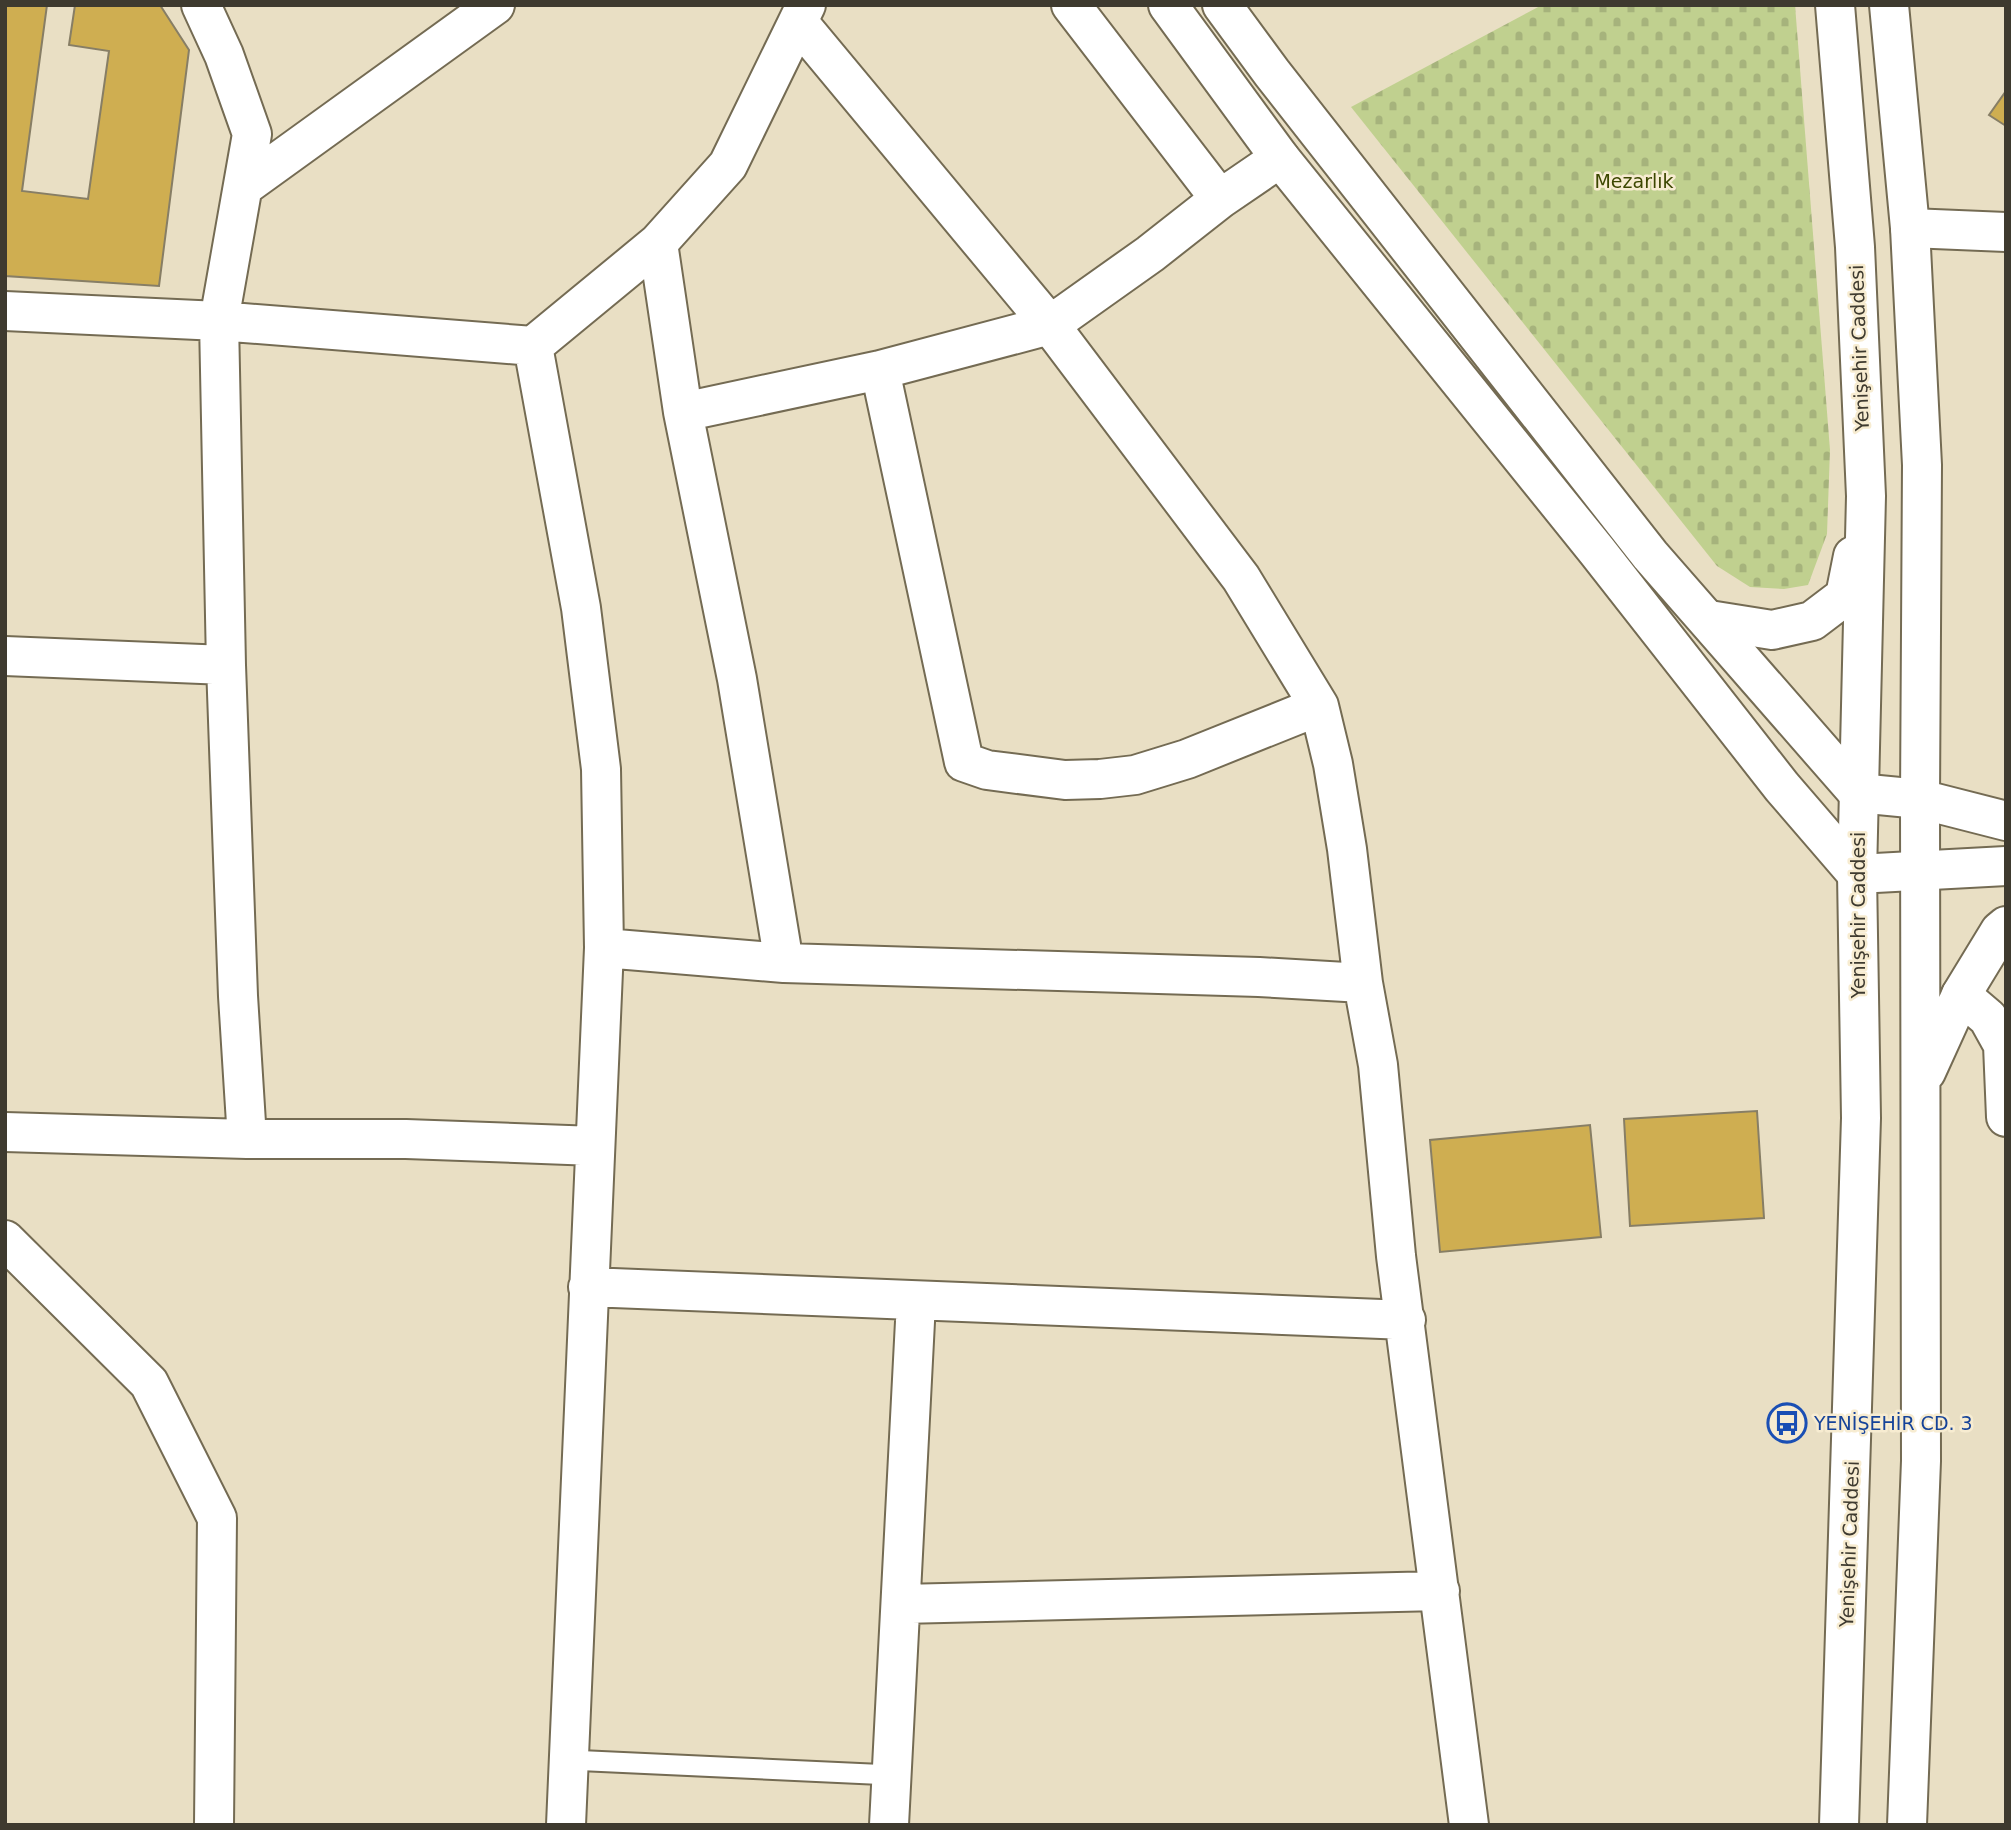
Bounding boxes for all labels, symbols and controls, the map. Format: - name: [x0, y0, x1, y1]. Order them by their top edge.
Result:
- park label: Mezarlık: [1594, 170, 1674, 192]
- street label: Yenişehir Caddesi: [1845, 264, 1873, 433]
- street label: Yenişehir Caddesi: [1847, 832, 1869, 999]
- bus stop icon: YENİŞEHİR CD. 3: [1766, 1402, 1808, 1444]
- place label: YENİŞEHİR CD. 3: [1813, 1412, 1973, 1434]
- street label: Yenişehir Caddesi: [1835, 1460, 1863, 1629]

